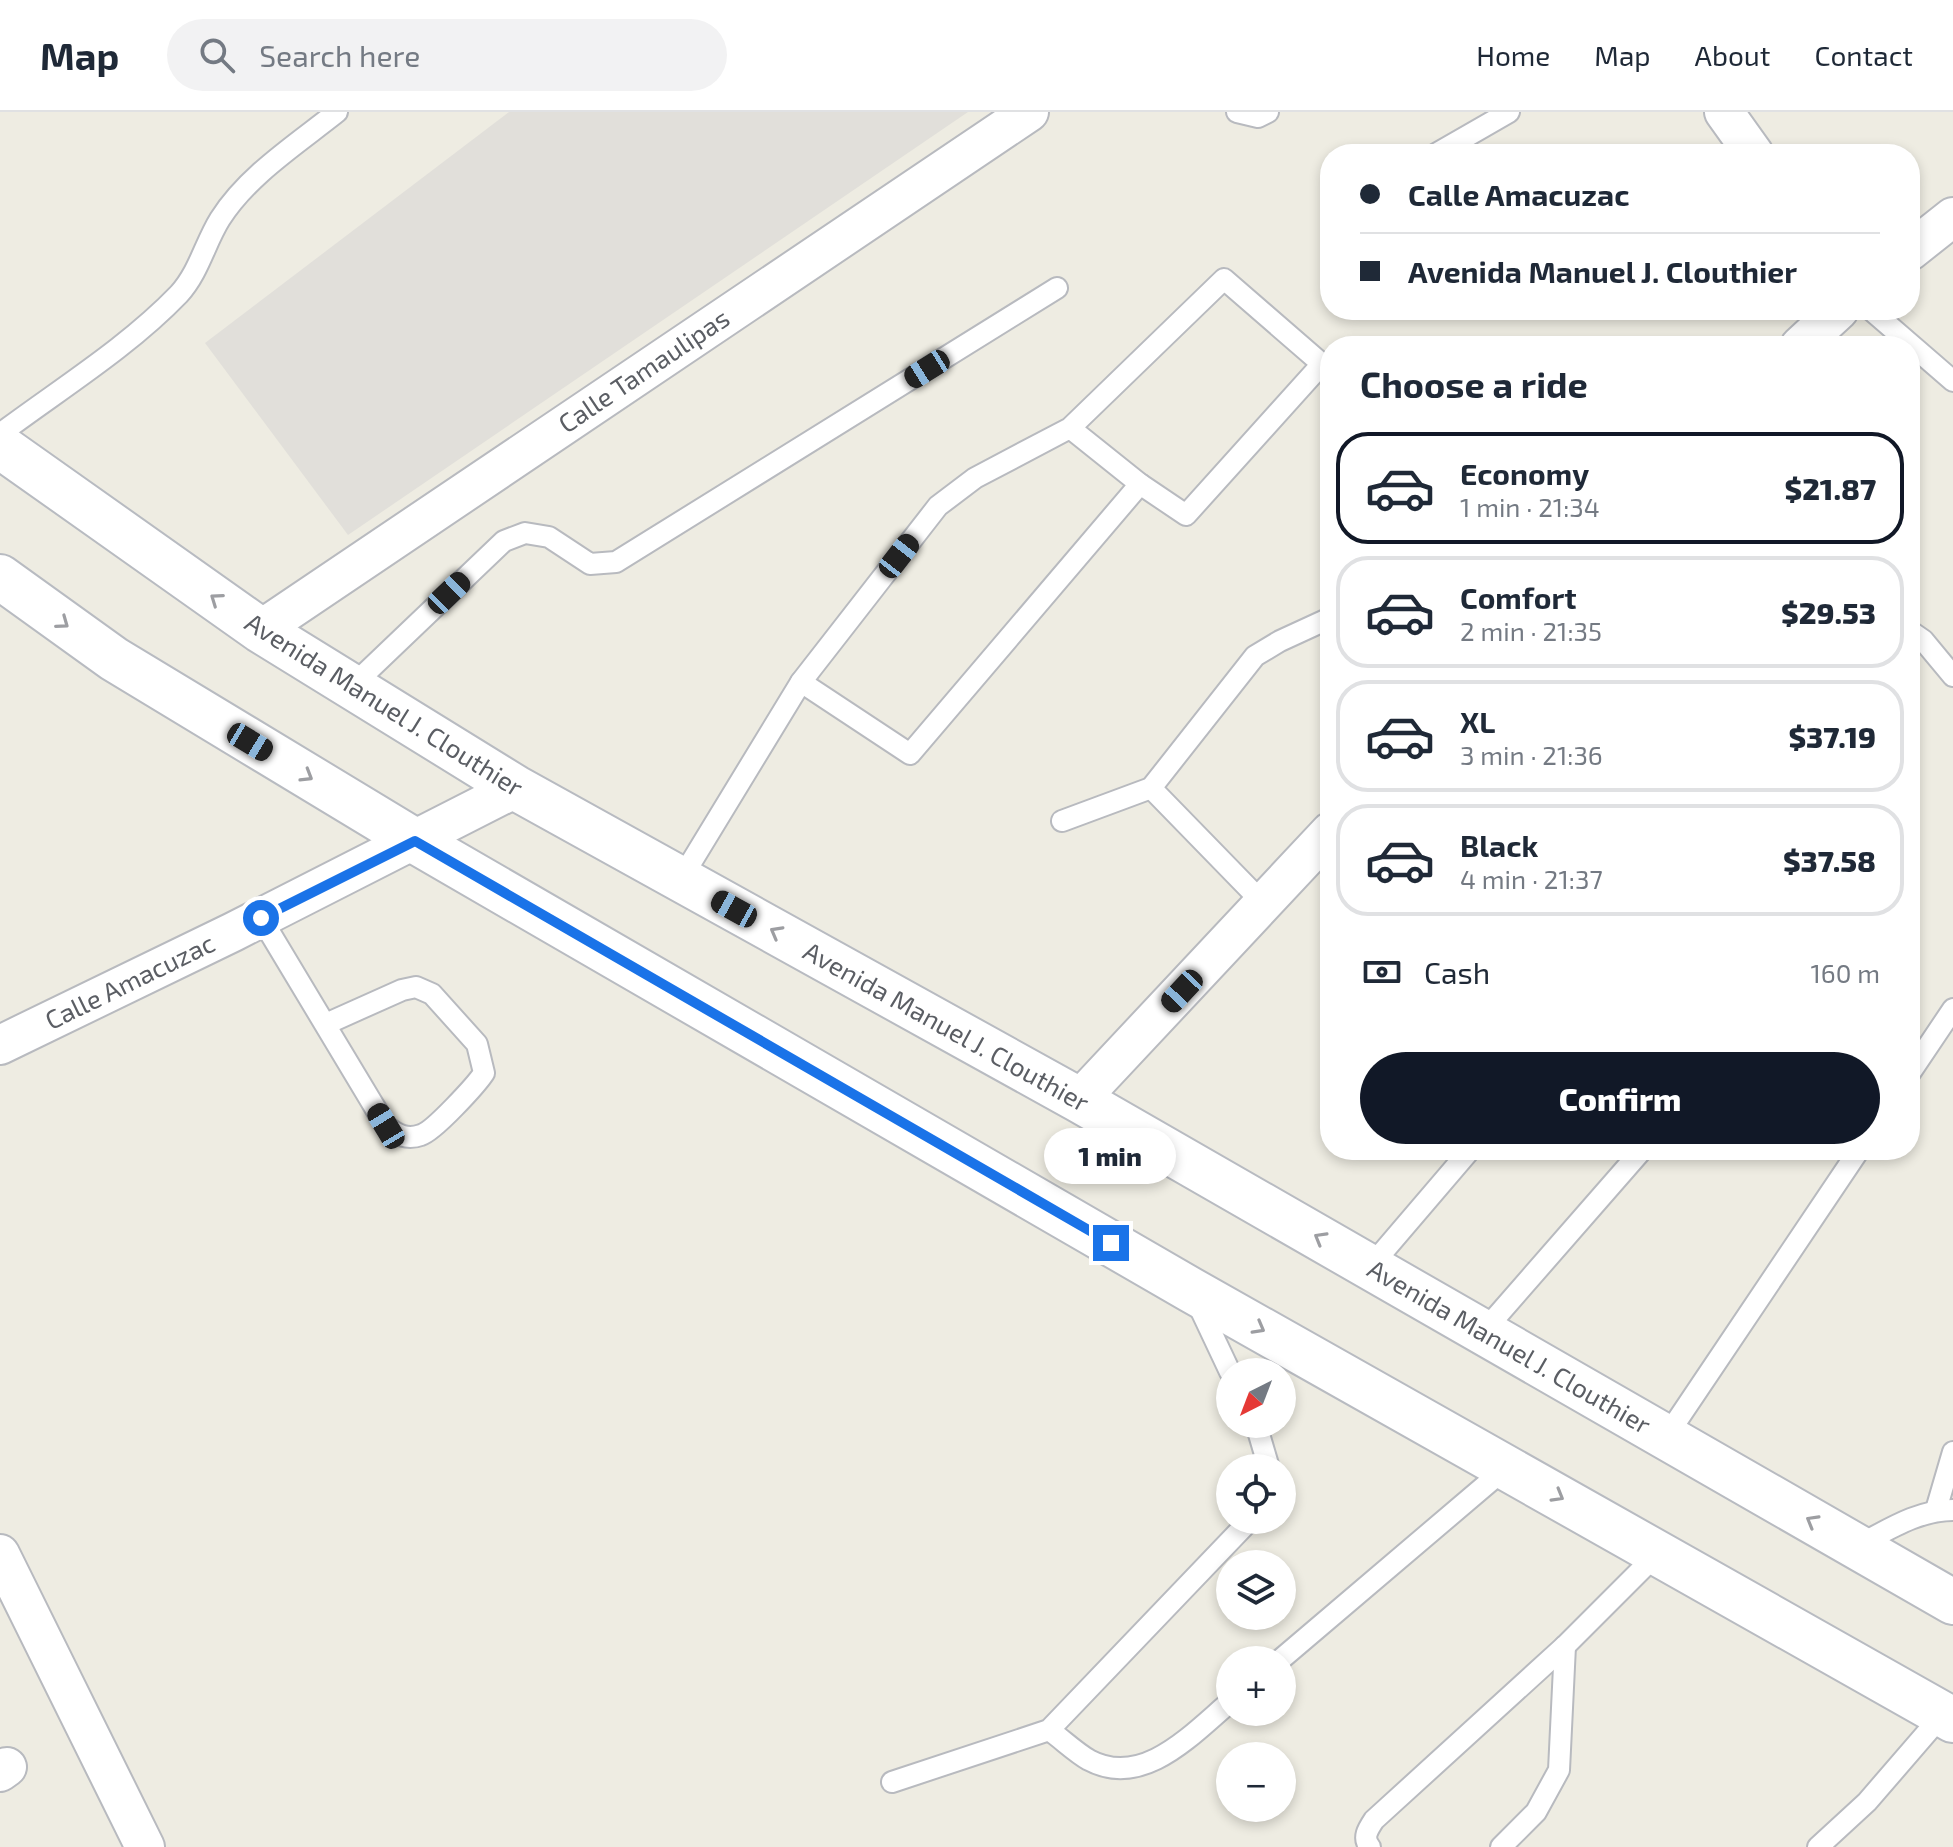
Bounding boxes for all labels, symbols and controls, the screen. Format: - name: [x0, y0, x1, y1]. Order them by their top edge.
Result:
- search box: [167, 19, 727, 91]
- text: Map: [40, 32, 119, 78]
- icon: search: [195, 33, 239, 77]
- text: Search here: [259, 37, 420, 73]
- text: Home: [1476, 38, 1550, 72]
- text: Map: [1594, 38, 1651, 72]
- text: About: [1695, 38, 1770, 72]
- text: Contact: [1814, 38, 1913, 72]
- text: Calle Amacuzac: [1408, 176, 1629, 212]
- text: Avenida Manuel J. Clouthier: [1408, 253, 1797, 289]
- street label: Calle Tamaulipas: [552, 301, 734, 438]
- car: [900, 346, 954, 392]
- text: Choose a ride: [1360, 362, 1588, 405]
- icon: car: [1364, 452, 1436, 524]
- text: Economy: [1460, 455, 1589, 491]
- text: $21.87: [1785, 470, 1876, 506]
- text: 1 min · 21:34: [1460, 491, 1600, 522]
- car: [875, 530, 923, 582]
- car: [423, 568, 475, 618]
- icon: car: [1364, 576, 1436, 648]
- text: Comfort: [1460, 579, 1577, 615]
- one-way arrow: [210, 594, 225, 609]
- text: $29.53: [1781, 594, 1876, 630]
- street label: Avenida Manuel J. Clouthier: [240, 605, 529, 802]
- one-way arrow: [55, 613, 69, 628]
- text: 2 min · 21:35: [1460, 615, 1602, 646]
- icon: car: [1364, 700, 1436, 772]
- text: XL: [1460, 703, 1495, 739]
- text: $37.19: [1788, 718, 1876, 754]
- car: [223, 719, 277, 765]
- text: 3 min · 21:36: [1460, 739, 1603, 770]
- one-way arrow: [298, 766, 313, 782]
- icon: car: [1364, 824, 1436, 896]
- text: Black: [1460, 827, 1538, 863]
- text: $37.58: [1783, 842, 1876, 878]
- text: 4 min · 21:37: [1460, 863, 1603, 894]
- car: [707, 887, 761, 931]
- route start: [243, 900, 279, 936]
- street label: Calle Amacuzac: [40, 926, 219, 1035]
- one-way arrow: [770, 927, 784, 942]
- street label: Avenida Manuel J. Clouthier: [799, 934, 1095, 1117]
- icon: cash: [1360, 950, 1404, 994]
- text: Cash: [1424, 954, 1490, 990]
- text: 160 m: [1811, 957, 1880, 988]
- car: [1157, 965, 1207, 1017]
- button: Confirm: [1360, 1052, 1880, 1144]
- car: [363, 1099, 409, 1153]
- callout: 1 min: [1045, 1127, 1177, 1183]
- text: 1 min: [1078, 1140, 1142, 1171]
- route end: [1093, 1225, 1129, 1261]
- one-way arrow: [1314, 1232, 1329, 1248]
- street label: Avenida Manuel J. Clouthier: [1363, 1252, 1657, 1440]
- one-way arrow: [1250, 1318, 1265, 1333]
- north arrow: [1216, 1358, 1296, 1438]
- map controls: [1216, 1358, 1296, 1822]
- button: locate: [1216, 1454, 1296, 1534]
- one-way arrow: [1550, 1486, 1564, 1502]
- one-way arrow: [1807, 1515, 1821, 1531]
- button: layers: [1216, 1550, 1296, 1630]
- button: +: [1216, 1646, 1296, 1726]
- button: −: [1216, 1742, 1296, 1822]

